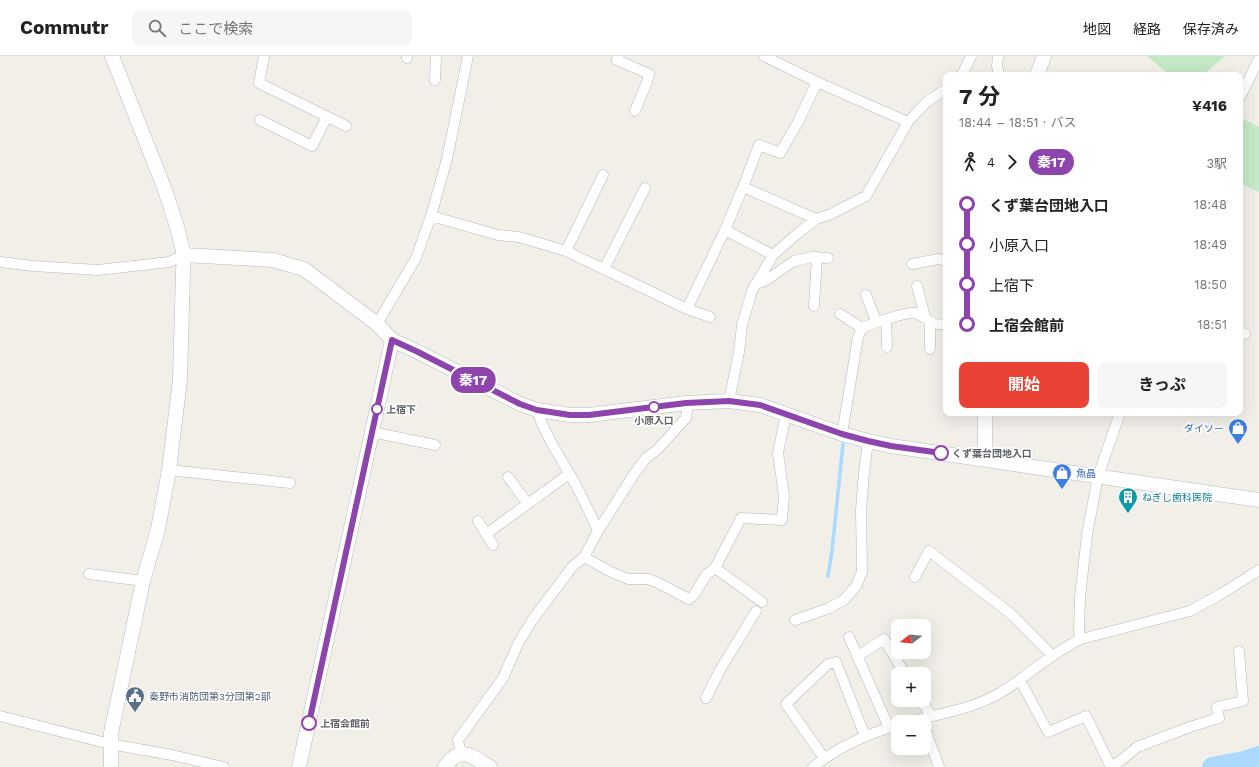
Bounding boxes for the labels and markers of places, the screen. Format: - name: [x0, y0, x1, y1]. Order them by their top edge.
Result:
- marker: 小原入口: [648, 401, 660, 413]
- marker: 上宿下: [371, 403, 383, 415]
- place label: 上宿下: [386, 404, 416, 415]
- place label: 小原入口: [634, 415, 674, 426]
- shop icon: ダイソー: [1227, 417, 1249, 445]
- place label: ダイソー: [1184, 423, 1224, 434]
- marker: くず葉台団地入口: [933, 445, 949, 461]
- place label: くず葉台団地入口: [952, 448, 1032, 459]
- shop icon: 魚晶: [1051, 462, 1073, 490]
- place label: 魚晶: [1076, 468, 1096, 479]
- building icon: ねぎし歯科医院: [1117, 486, 1139, 514]
- place label: ねぎし歯科医院: [1142, 492, 1212, 503]
- public building icon: 秦野市消防団第3分団第2部: [124, 685, 146, 713]
- place label: 秦野市消防団第3分団第2部: [149, 691, 271, 702]
- marker: 上宿会館前: [301, 715, 317, 731]
- place label: 上宿会館前: [320, 718, 370, 729]

